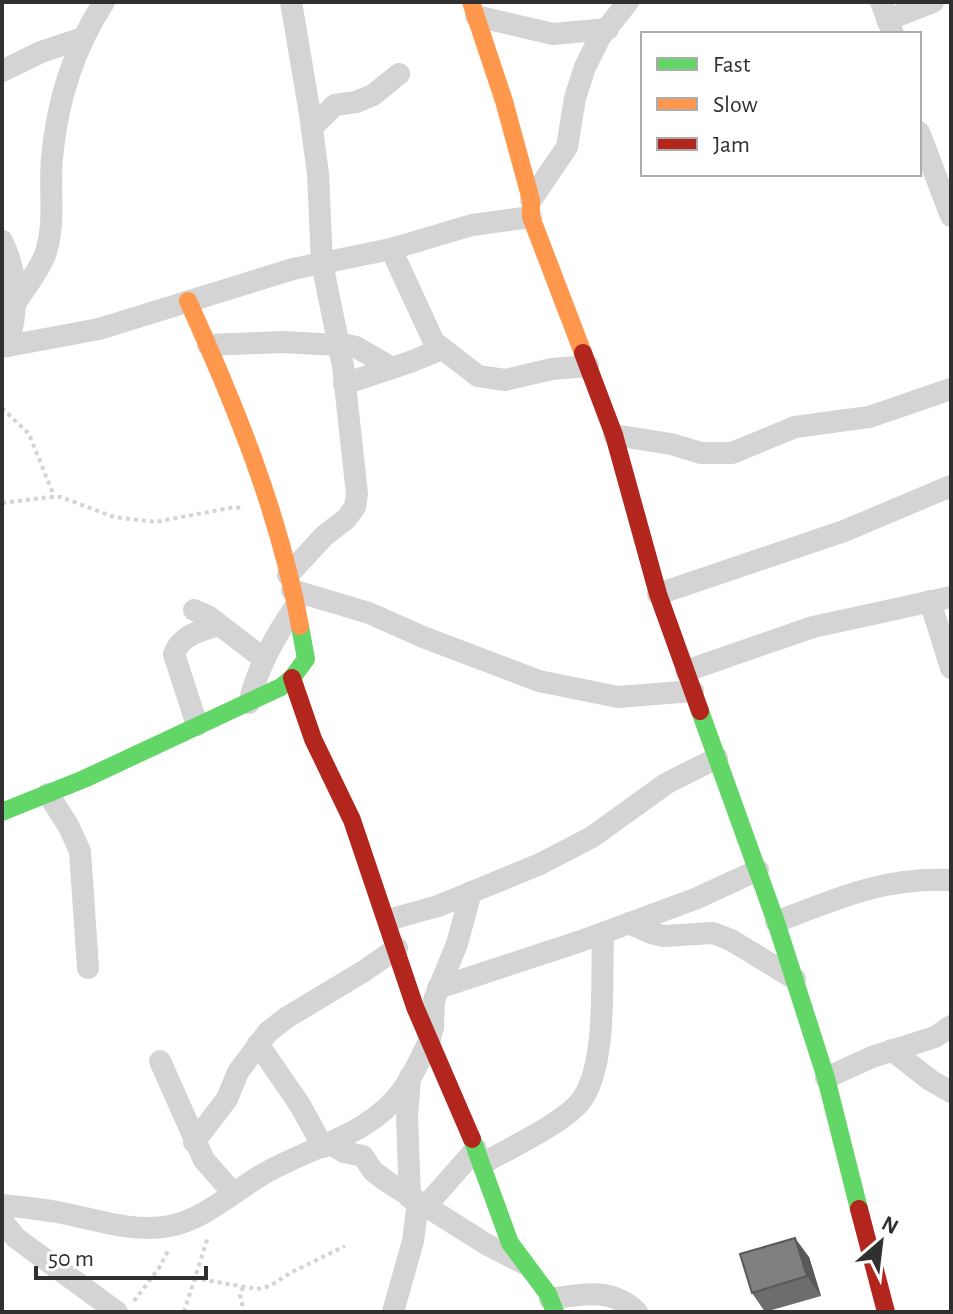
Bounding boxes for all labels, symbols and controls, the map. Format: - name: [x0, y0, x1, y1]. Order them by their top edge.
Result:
- legend: [641, 32, 921, 176]
- text: Fast: [713, 53, 751, 77]
- text: Slow: [713, 93, 758, 117]
- text: Jam: [713, 133, 750, 157]
- north arrow: [841, 1202, 921, 1282]
- text: N: [878, 1212, 902, 1239]
- scale bar: [36, 1230, 206, 1280]
- text: 50 m: [48, 1247, 94, 1271]

